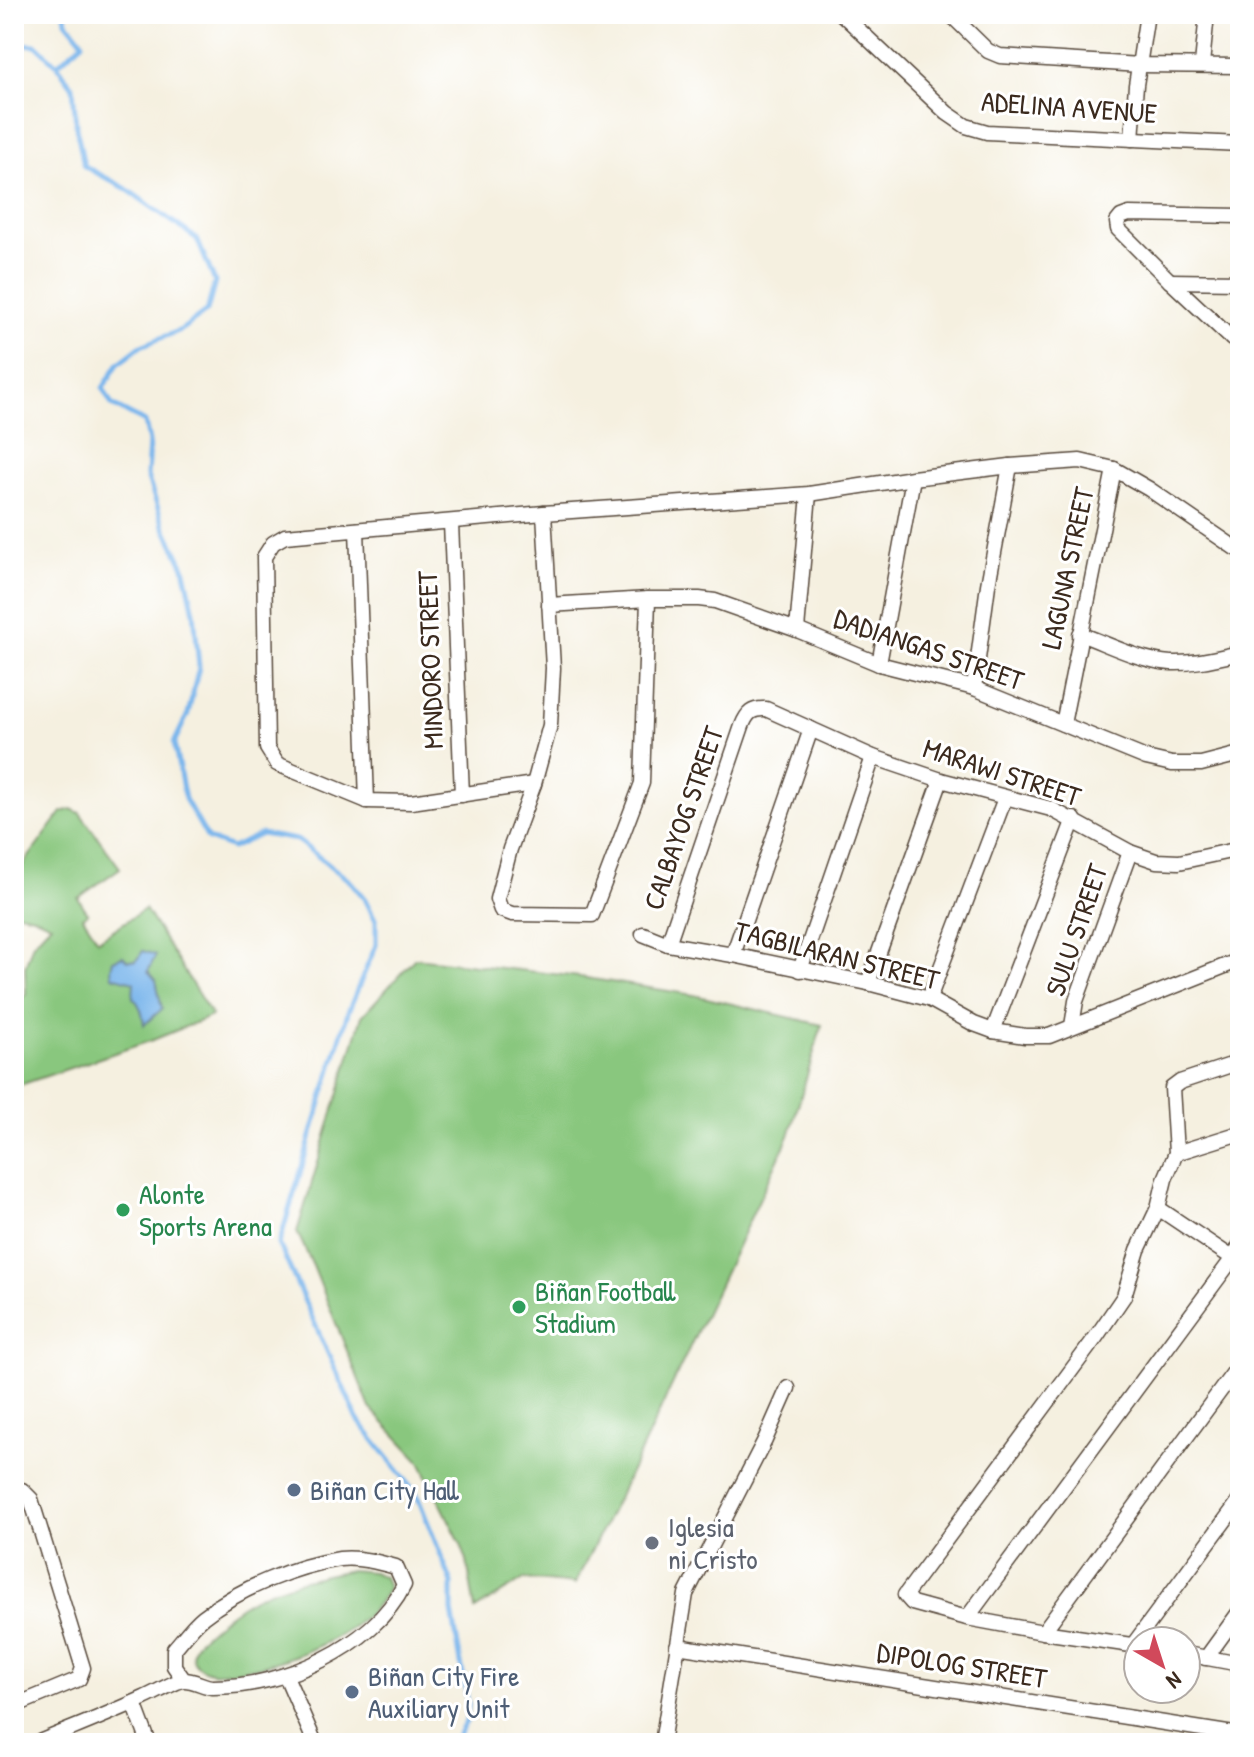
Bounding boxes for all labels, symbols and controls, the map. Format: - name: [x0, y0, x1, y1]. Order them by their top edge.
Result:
- street label: ADELINA AVENUE: [980, 82, 1158, 132]
- street label: LAGUNA STREET: [1031, 483, 1103, 652]
- street label: MINDORO STREET: [408, 569, 452, 750]
- street label: DADIANGAS STREET: [829, 599, 1030, 700]
- street label: CALBAYOG STREET: [634, 720, 732, 915]
- street label: MARAWI STREET: [918, 729, 1086, 816]
- street label: SULU STREET: [1036, 858, 1117, 1001]
- street label: TAGBILARAN STREET: [731, 911, 944, 999]
- place label: Alonte Sports Arena: [139, 1175, 272, 1245]
- marker: Alonte Sports Arena: [114, 1201, 132, 1219]
- place label: Biñan Football Stadium: [535, 1272, 676, 1342]
- marker: Biñan Football Stadium: [510, 1298, 528, 1316]
- place label: Biñan City Hall: [310, 1471, 460, 1509]
- marker: Biñan City Hall: [285, 1481, 303, 1499]
- place label: Iglesia ni Cristo: [668, 1508, 757, 1578]
- marker: Iglesia ni Cristo: [643, 1534, 661, 1552]
- north arrow: [1122, 1625, 1202, 1705]
- street label: DIPOLOG STREET: [874, 1633, 1050, 1697]
- place label: Biñan City Fire Auxiliary Unit: [368, 1657, 519, 1727]
- text: N: [1160, 1665, 1189, 1696]
- marker: Biñan City Fire Auxiliary Unit: [343, 1683, 361, 1701]

